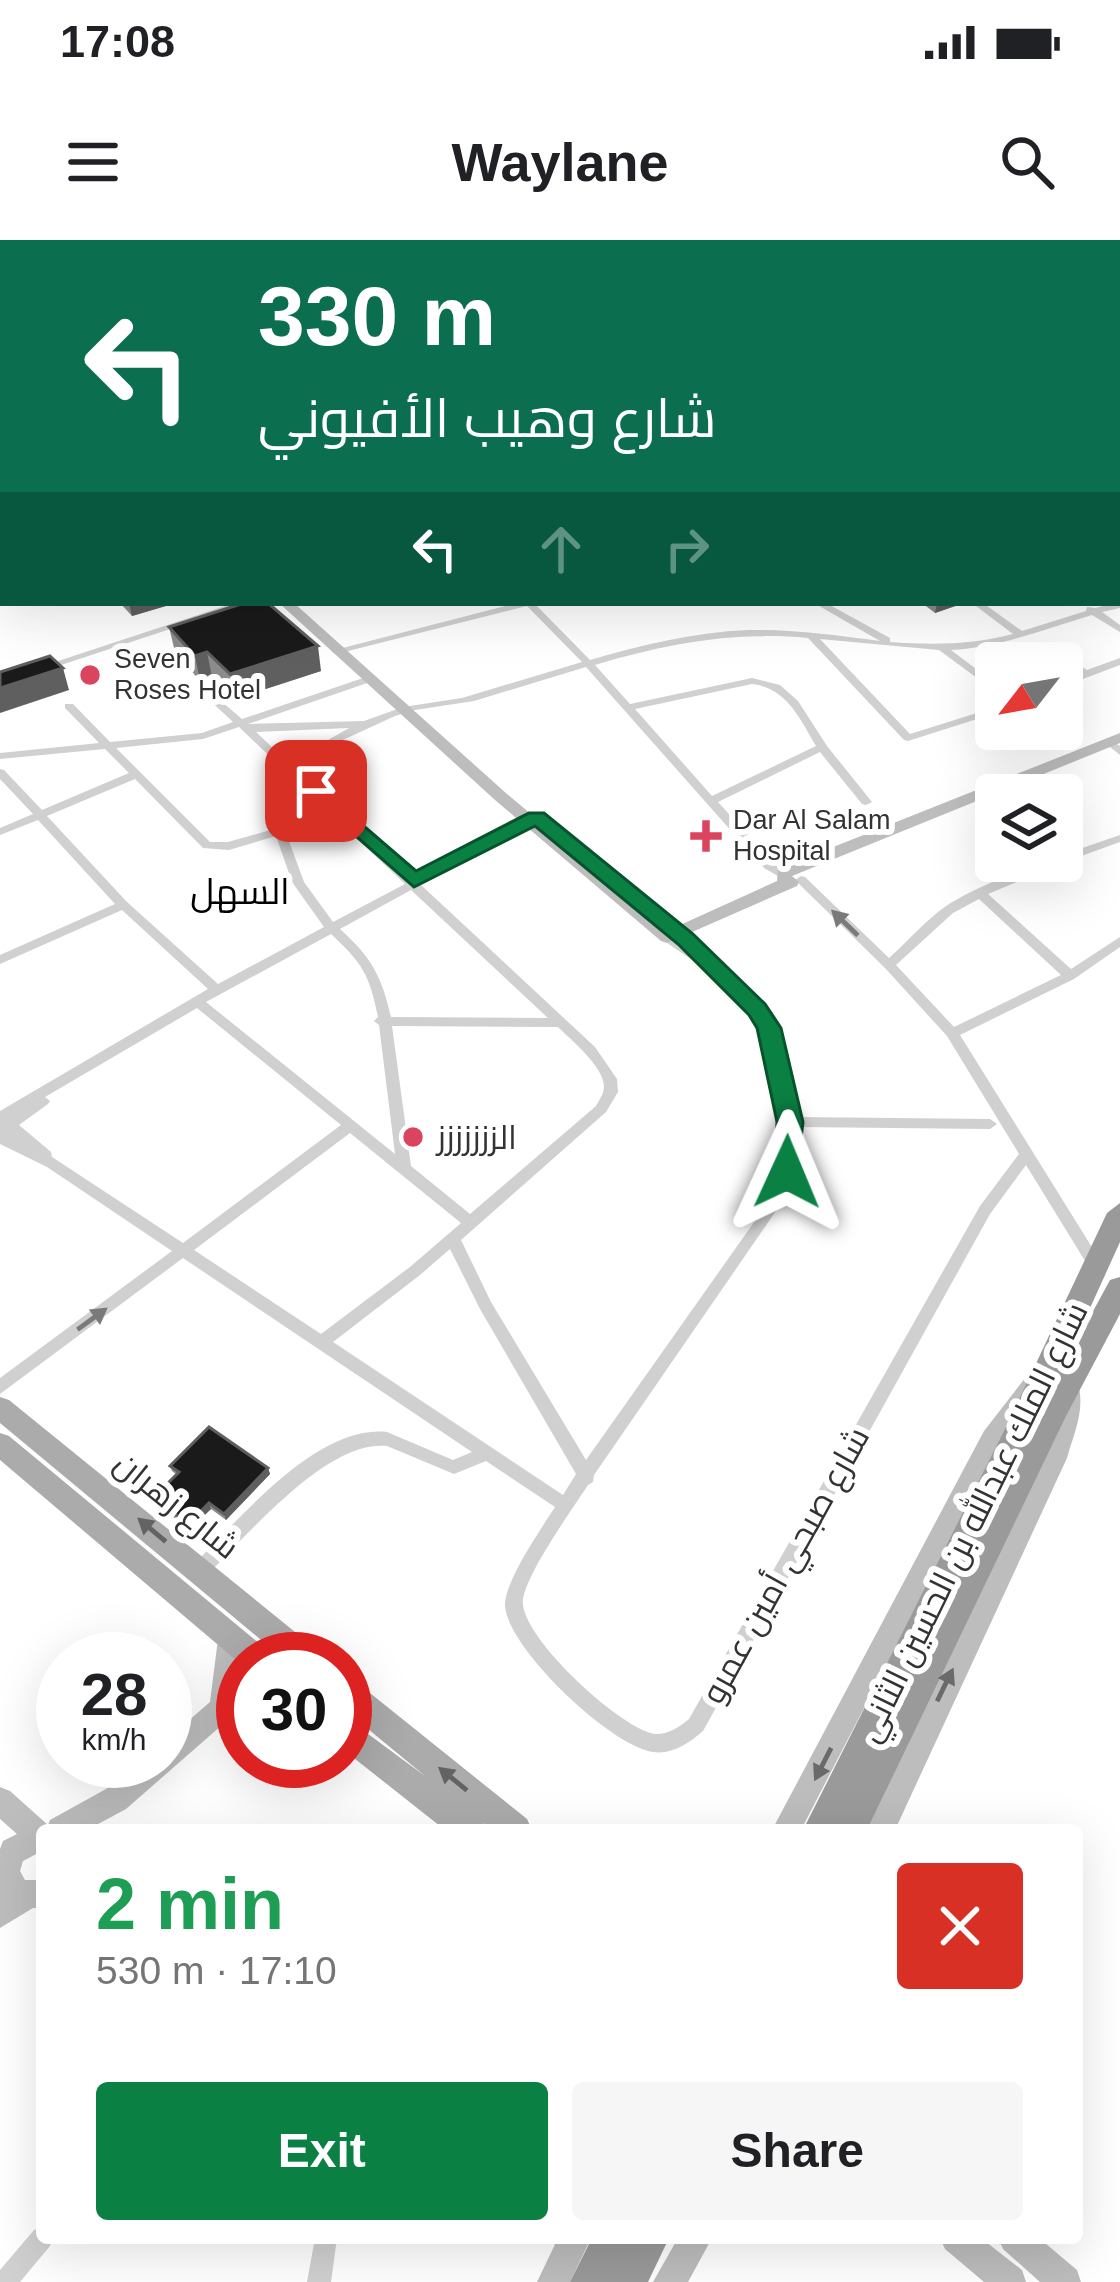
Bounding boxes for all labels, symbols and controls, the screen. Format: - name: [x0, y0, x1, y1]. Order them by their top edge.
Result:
- text: 17:08: [60, 16, 175, 67]
- icon: menu: [60, 129, 126, 195]
- icon: search: [994, 129, 1060, 195]
- text: Waylane: [451, 132, 669, 192]
- text: 330 m: [258, 269, 496, 363]
- icon: left: [60, 288, 216, 444]
- text: شارع وهيب الأفيوني: [258, 388, 716, 448]
- icon: left: [402, 516, 468, 582]
- icon: ahead: [528, 516, 594, 582]
- icon: right: [654, 516, 720, 582]
- north arrow: [975, 642, 1083, 750]
- map controls: [975, 642, 1083, 882]
- place label: Seven Roses Hotel: [114, 644, 261, 705]
- marker: Seven Roses Hotel: [77, 662, 103, 688]
- pin: [265, 740, 367, 842]
- icon: arrive: [283, 758, 349, 824]
- button: layers: [975, 774, 1083, 882]
- place label: Dar Al Salam Hospital: [733, 805, 891, 866]
- marker: Dar Al Salam Hospital: [690, 820, 722, 852]
- district label: السهل: [190, 871, 290, 913]
- one-way arrow: [831, 909, 860, 937]
- position arrow: [724, 1109, 850, 1235]
- place label: الززززززز: [435, 1119, 517, 1157]
- marker: الززززززز: [400, 1124, 426, 1150]
- street label: شارع الملك عبدالله بن الحسين الثاني: [847, 1295, 1101, 1751]
- one-way arrow: [76, 1307, 108, 1331]
- street label: شارع صبحي أمين عمرو: [692, 1420, 882, 1713]
- street label: شارع زهران: [105, 1444, 246, 1569]
- one-way arrow: [137, 1518, 167, 1544]
- speed limit sign: 30: [216, 1632, 372, 1788]
- text: 28: [81, 1661, 147, 1728]
- one-way arrow: [935, 1668, 955, 1702]
- text: km/h: [81, 1723, 147, 1756]
- one-way arrow: [814, 1746, 834, 1781]
- one-way arrow: [438, 1767, 469, 1792]
- button: close: [897, 1863, 1023, 1989]
- text: 2 min: [96, 1864, 284, 1944]
- text: 530 m · 17:10: [96, 1949, 337, 1992]
- button: Exit: [96, 2082, 548, 2220]
- button: Share: [572, 2082, 1023, 2220]

